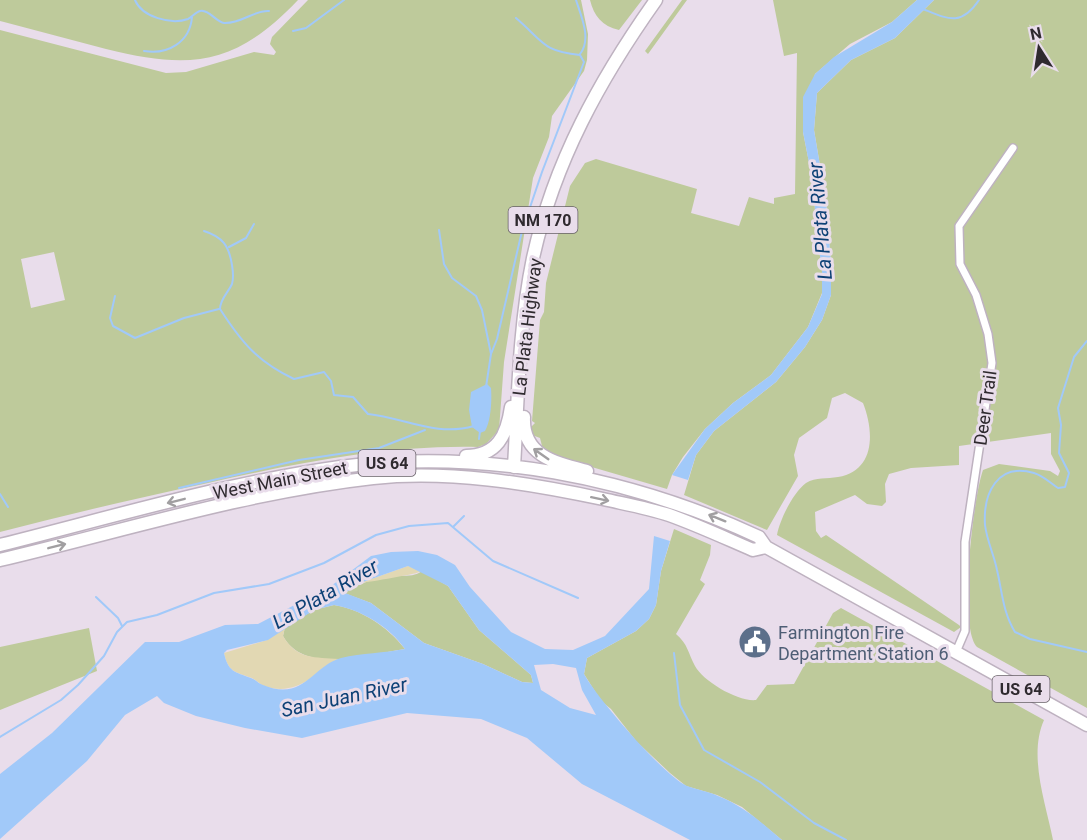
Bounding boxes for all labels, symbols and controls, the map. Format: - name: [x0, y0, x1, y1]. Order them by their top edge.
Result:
- north arrow: [1009, 18, 1069, 78]
- text: N: [1028, 23, 1043, 44]
- water label: La Plata River: [803, 160, 837, 281]
- road number: NM 170: [508, 207, 578, 233]
- street label: La Plata Highway: [508, 256, 546, 397]
- street label: Deer Trail: [969, 369, 1001, 447]
- one-way arrow: [533, 448, 549, 460]
- road number: US 64: [358, 450, 416, 476]
- street label: West Main Street: [211, 457, 349, 503]
- one-way arrow: [590, 493, 609, 505]
- one-way arrow: [167, 496, 186, 507]
- one-way arrow: [708, 512, 727, 523]
- one-way arrow: [47, 540, 66, 552]
- water label: La Plata River: [268, 553, 383, 634]
- place label: Farmington Fire Department Station 6: [778, 622, 949, 664]
- public building icon: Farmington Fire Department Station 6: [737, 624, 773, 660]
- water label: San Juan River: [279, 672, 411, 722]
- road number: US 64: [992, 676, 1050, 702]

